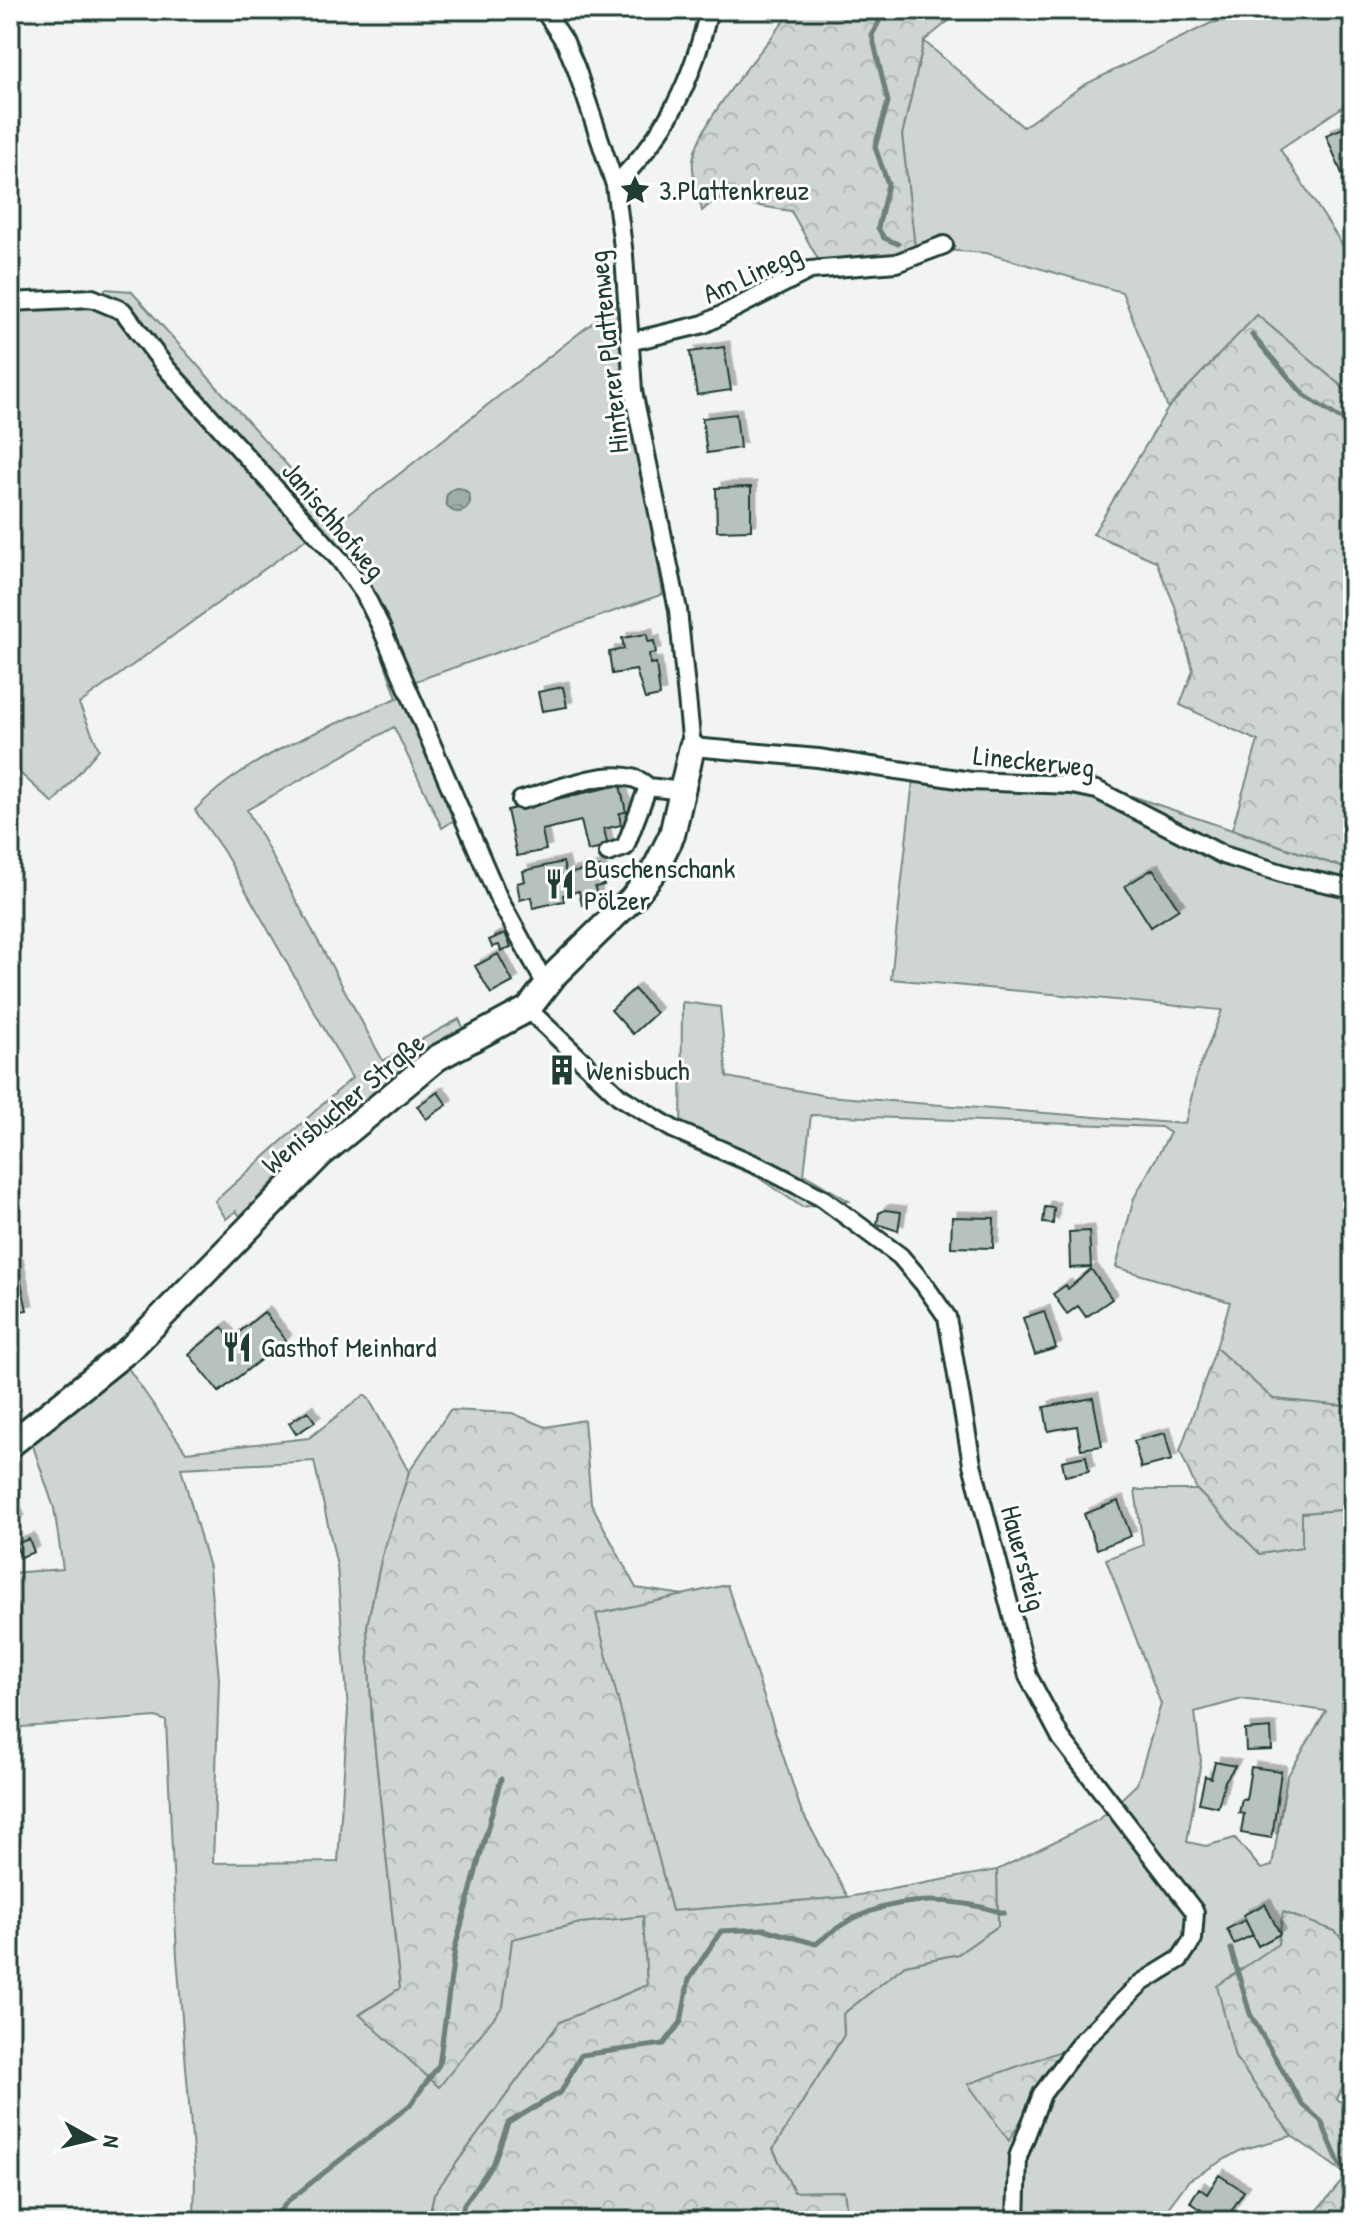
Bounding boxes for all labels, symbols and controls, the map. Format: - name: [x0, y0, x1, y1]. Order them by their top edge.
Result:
- place label: 3.Plattenkreuz: [659, 171, 809, 209]
- place icon: 3.Plattenkreuz: [618, 173, 652, 207]
- street label: Am Linegg: [697, 234, 807, 312]
- street label: Hinterer Plattenweg: [578, 249, 638, 455]
- street label: Janischhofweg: [273, 453, 395, 587]
- street label: Lineckerweg: [972, 736, 1096, 786]
- place label: Buschenschank Pölzer: [584, 849, 736, 919]
- restaurant icon: Buschenschank Pölzer: [543, 867, 577, 901]
- street label: Wenisbucher Straße: [253, 1024, 433, 1182]
- place label: Wenisbuch: [586, 1051, 690, 1089]
- building icon: Wenisbuch: [545, 1053, 579, 1087]
- place label: Gasthof Meinhard: [261, 1328, 437, 1366]
- restaurant icon: Gasthof Meinhard: [220, 1330, 254, 1364]
- street label: Hauersteig: [992, 1501, 1056, 1615]
- north arrow: [52, 2099, 132, 2179]
- text: N: [96, 2134, 127, 2150]

